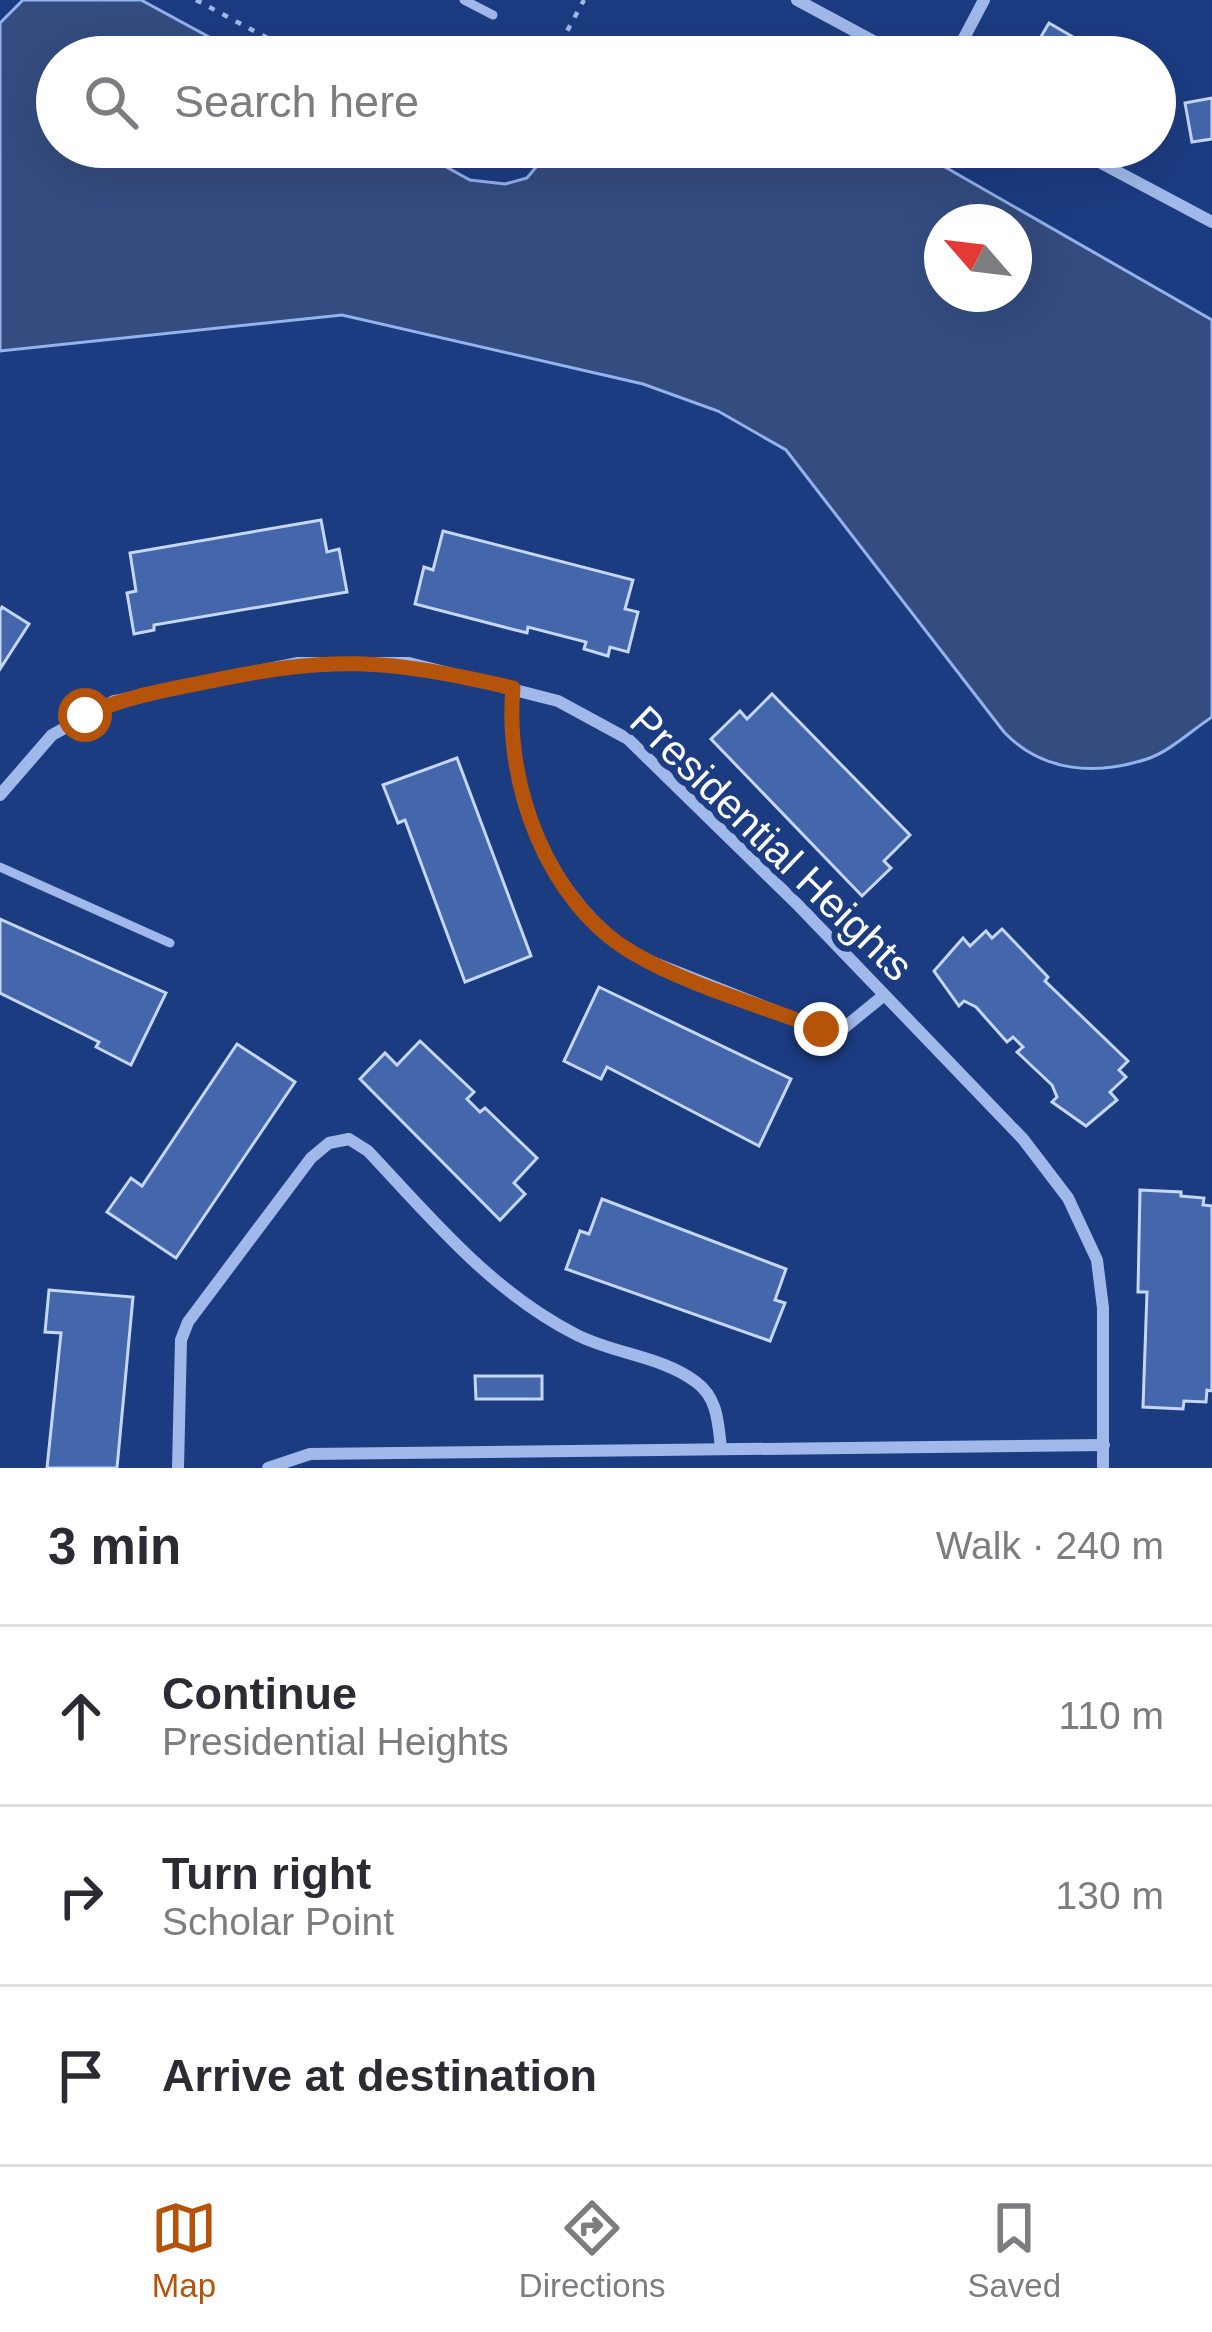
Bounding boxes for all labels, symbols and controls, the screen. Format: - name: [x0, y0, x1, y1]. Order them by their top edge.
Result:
- search box: [36, 36, 1176, 168]
- icon: search: [78, 69, 144, 135]
- text: Search here: [174, 76, 419, 127]
- north arrow: [924, 204, 1032, 312]
- route start: [58, 688, 112, 742]
- street label: Presidential Heights: [621, 697, 922, 990]
- route end: [794, 1002, 848, 1056]
- text: 3 min: [48, 1518, 181, 1575]
- text: Walk · 240 m: [936, 1524, 1164, 1567]
- text: Continue: [162, 1668, 357, 1719]
- icon: ahead: [48, 1683, 114, 1749]
- text: 110 m: [1059, 1694, 1164, 1737]
- text: Presidential Heights: [162, 1720, 509, 1763]
- text: Turn right: [162, 1848, 371, 1899]
- icon: right: [48, 1863, 114, 1929]
- text: 130 m: [1056, 1874, 1164, 1917]
- text: Scholar Point: [162, 1900, 394, 1943]
- icon: arrive: [48, 2043, 114, 2109]
- text: Arrive at destination: [162, 2050, 597, 2101]
- tab: Map: [151, 2195, 217, 2305]
- tab: Directions: [519, 2195, 666, 2305]
- tab: Saved: [967, 2195, 1061, 2305]

